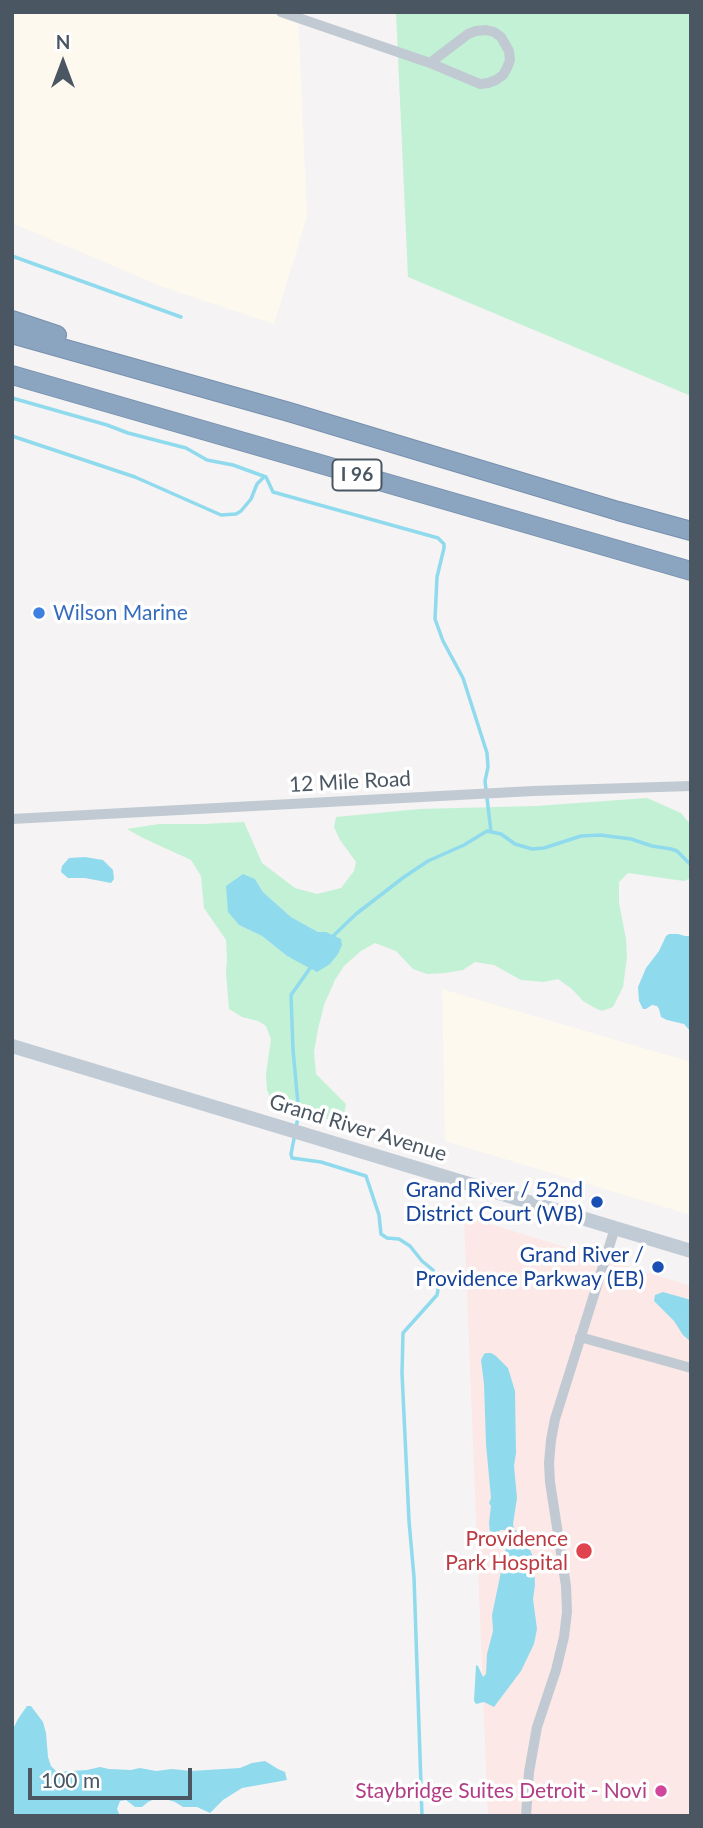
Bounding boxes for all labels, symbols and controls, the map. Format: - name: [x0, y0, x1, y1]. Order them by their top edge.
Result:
- north arrow: [28, 28, 98, 98]
- text: N: [56, 30, 70, 53]
- road number: I 96: [332, 460, 382, 490]
- place label: Wilson Marine: [53, 600, 188, 626]
- marker: Wilson Marine: [31, 605, 47, 621]
- street label: 12 Mile Road: [288, 766, 412, 798]
- street label: Grand River Avenue: [266, 1089, 450, 1167]
- place label: Grand River / 52nd District Court (WB): [405, 1177, 583, 1227]
- marker: Grand River / 52nd District Court (WB): [589, 1194, 605, 1210]
- place label: Grand River / Providence Parkway (EB): [415, 1242, 644, 1292]
- marker: Grand River / Providence Parkway (EB): [650, 1259, 666, 1275]
- place label: Providence Park Hospital: [445, 1526, 568, 1576]
- marker: Providence Park Hospital: [574, 1541, 594, 1561]
- scale bar: [32, 1755, 196, 1799]
- text: 100 m: [41, 1767, 100, 1792]
- place label: Staybridge Suites Detroit - Novi: [355, 1778, 647, 1804]
- marker: Staybridge Suites Detroit - Novi: [653, 1783, 669, 1799]

